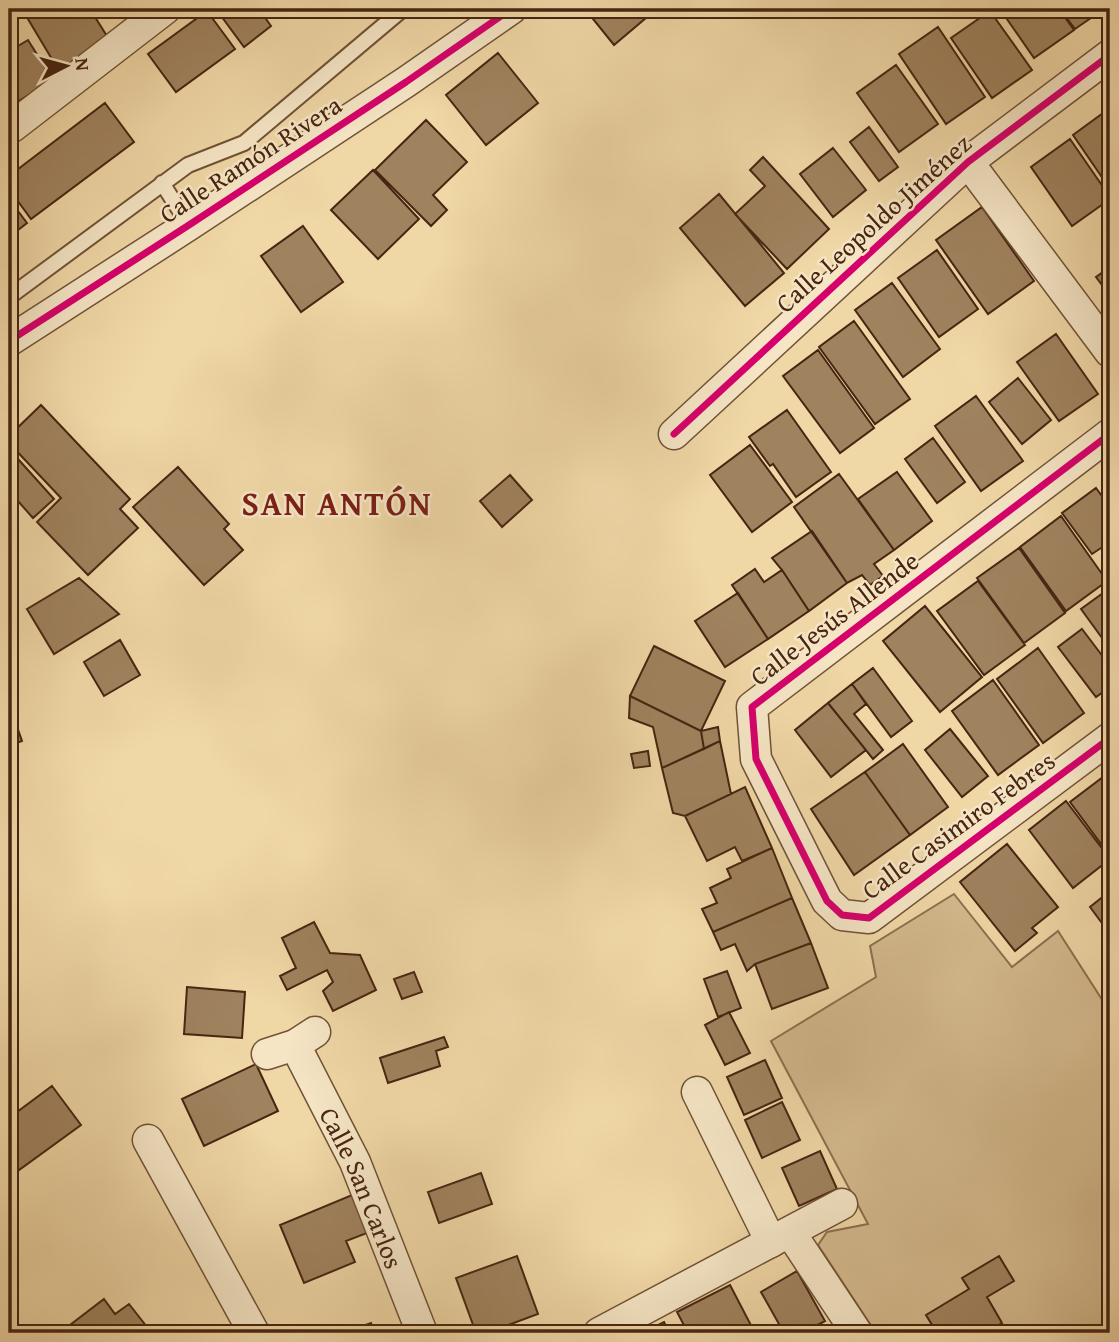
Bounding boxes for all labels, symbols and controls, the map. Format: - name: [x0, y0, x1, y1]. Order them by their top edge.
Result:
- north arrow: [32, 32, 102, 102]
- text: N: [68, 56, 98, 72]
- street label: Calle Ramón Rivera: [151, 85, 350, 233]
- street label: Calle Leopoldo Jiménez: [766, 124, 980, 322]
- district label: SAN ANTÓN: [241, 479, 433, 527]
- street label: Calle Jesús Allende: [741, 541, 927, 695]
- street label: Calle Casimiro Febres: [853, 741, 1063, 909]
- street label: Calle San Carlos: [310, 1100, 414, 1274]

